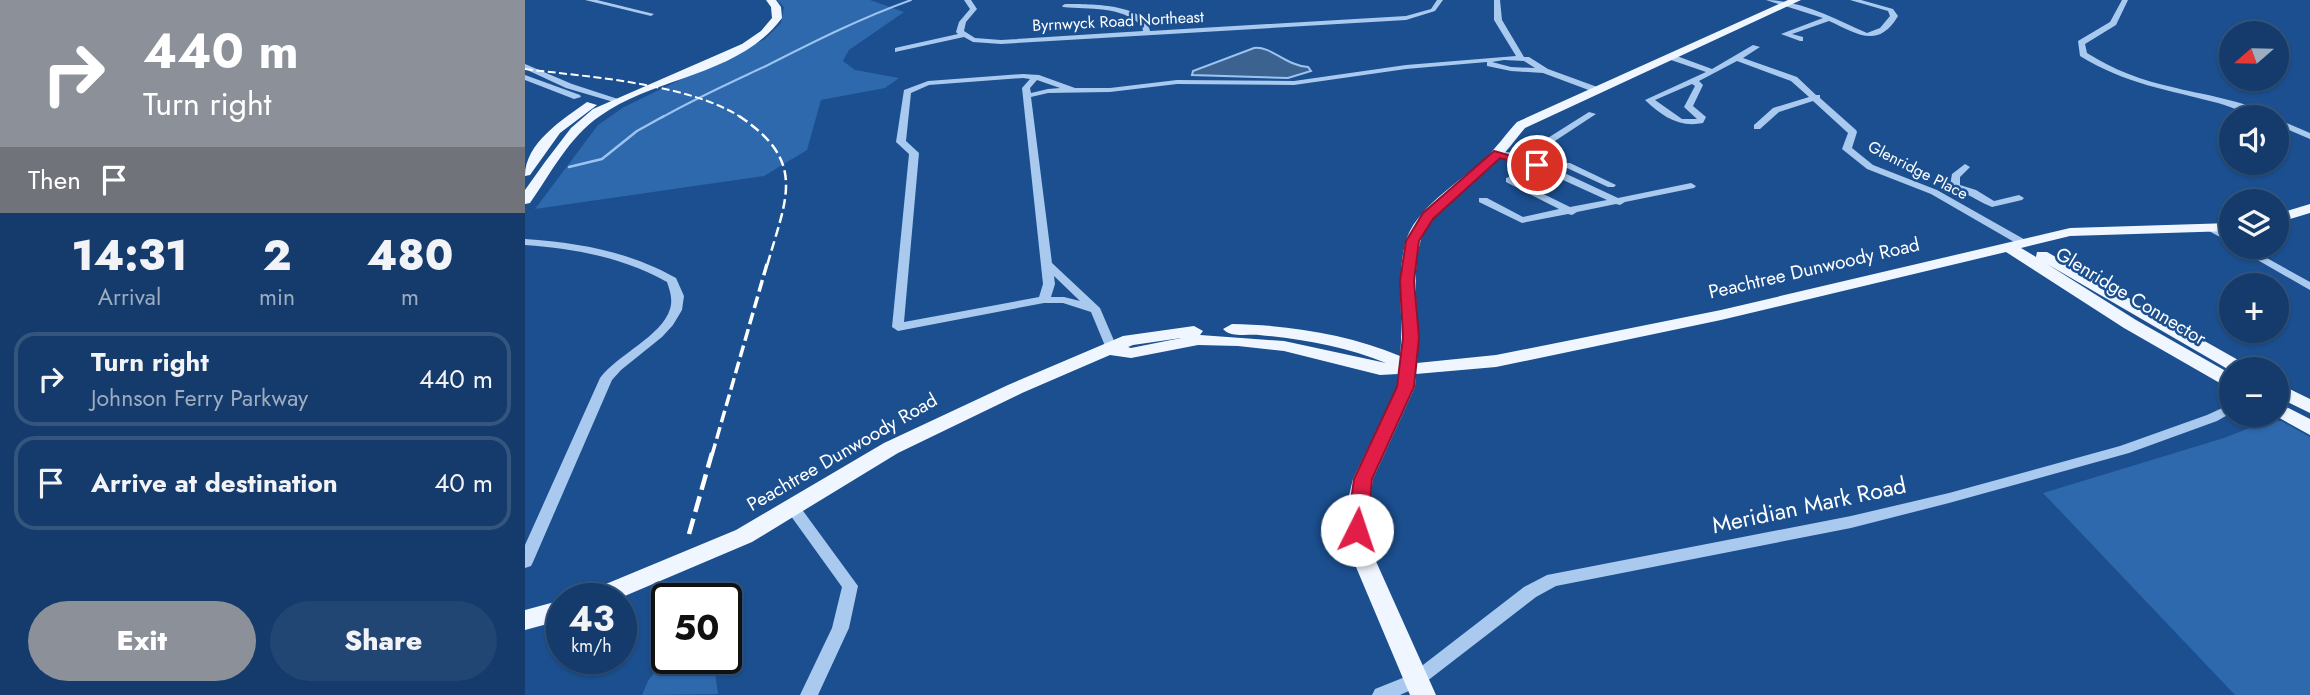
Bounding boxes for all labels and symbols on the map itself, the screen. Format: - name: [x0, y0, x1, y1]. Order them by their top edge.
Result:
- street label: Byrnwyck Road Northeast: [1032, 5, 1205, 37]
- north arrow: [2219, 21, 2289, 91]
- pin: [1507, 135, 1567, 195]
- street label: Glenridge Place: [1864, 135, 1972, 205]
- street label: Peachtree Dunwoody Road: [1706, 231, 1922, 305]
- street label: Glenridge Connector: [2051, 240, 2212, 352]
- street label: Peachtree Dunwoody Road: [742, 386, 942, 518]
- street label: Meridian Mark Road: [1709, 468, 1909, 542]
- position arrow: [1320, 493, 1394, 567]
- speed limit sign: 50: [651, 583, 742, 674]

